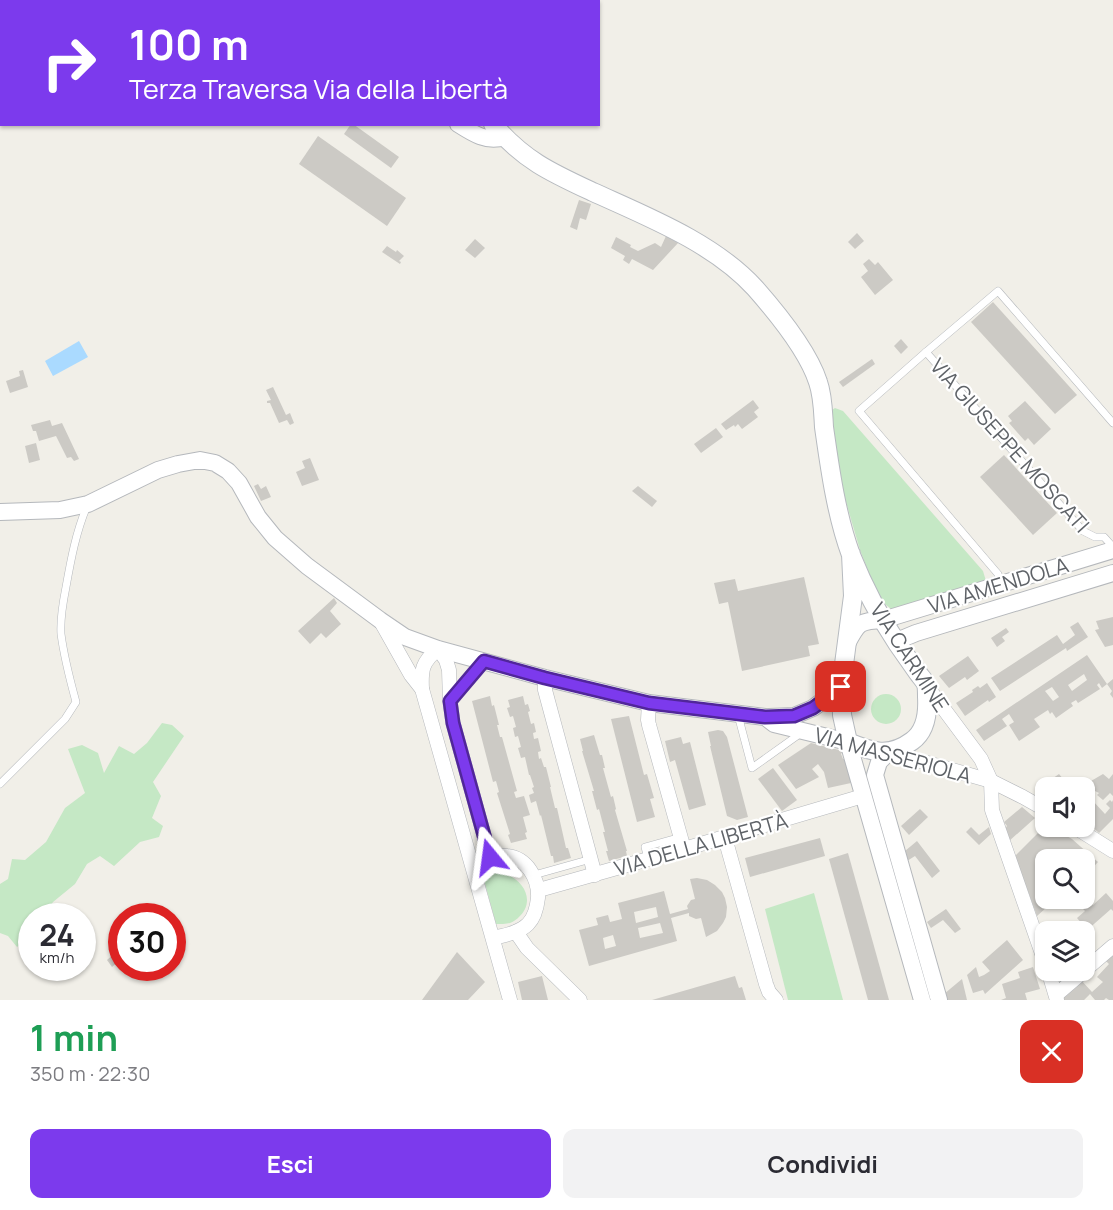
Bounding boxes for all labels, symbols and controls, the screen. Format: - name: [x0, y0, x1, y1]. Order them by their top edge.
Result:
- text: 100 m: [129, 15, 249, 73]
- icon: right: [30, 24, 108, 102]
- text: Terza Traversa Via della Libertà: [129, 70, 508, 107]
- street label: VIA GIUSEPPE MOSCATI: [924, 352, 1096, 538]
- street label: VIA AMENDOLA: [924, 550, 1072, 620]
- street label: VIA CARMINE: [864, 597, 956, 717]
- pin: [815, 661, 866, 712]
- icon: arrive: [824, 670, 857, 703]
- street label: VIA MASSERIOLA: [812, 721, 974, 789]
- map controls: [1035, 777, 1095, 981]
- button: sound: [1035, 777, 1095, 837]
- street label: VIA DELLA LIBERTÀ: [611, 806, 791, 882]
- position arrow: [458, 825, 522, 889]
- button: search: [1035, 849, 1095, 909]
- speed limit sign: 30: [108, 903, 186, 981]
- text: 24: [39, 914, 75, 955]
- button: layers: [1035, 921, 1095, 981]
- text: km/h: [40, 947, 74, 968]
- text: 1 min: [30, 1013, 118, 1062]
- button: close: [1020, 1020, 1083, 1083]
- text: 350 m · 22:30: [30, 1060, 150, 1087]
- button: Esci: [30, 1129, 551, 1198]
- button: Condividi: [563, 1129, 1083, 1198]

